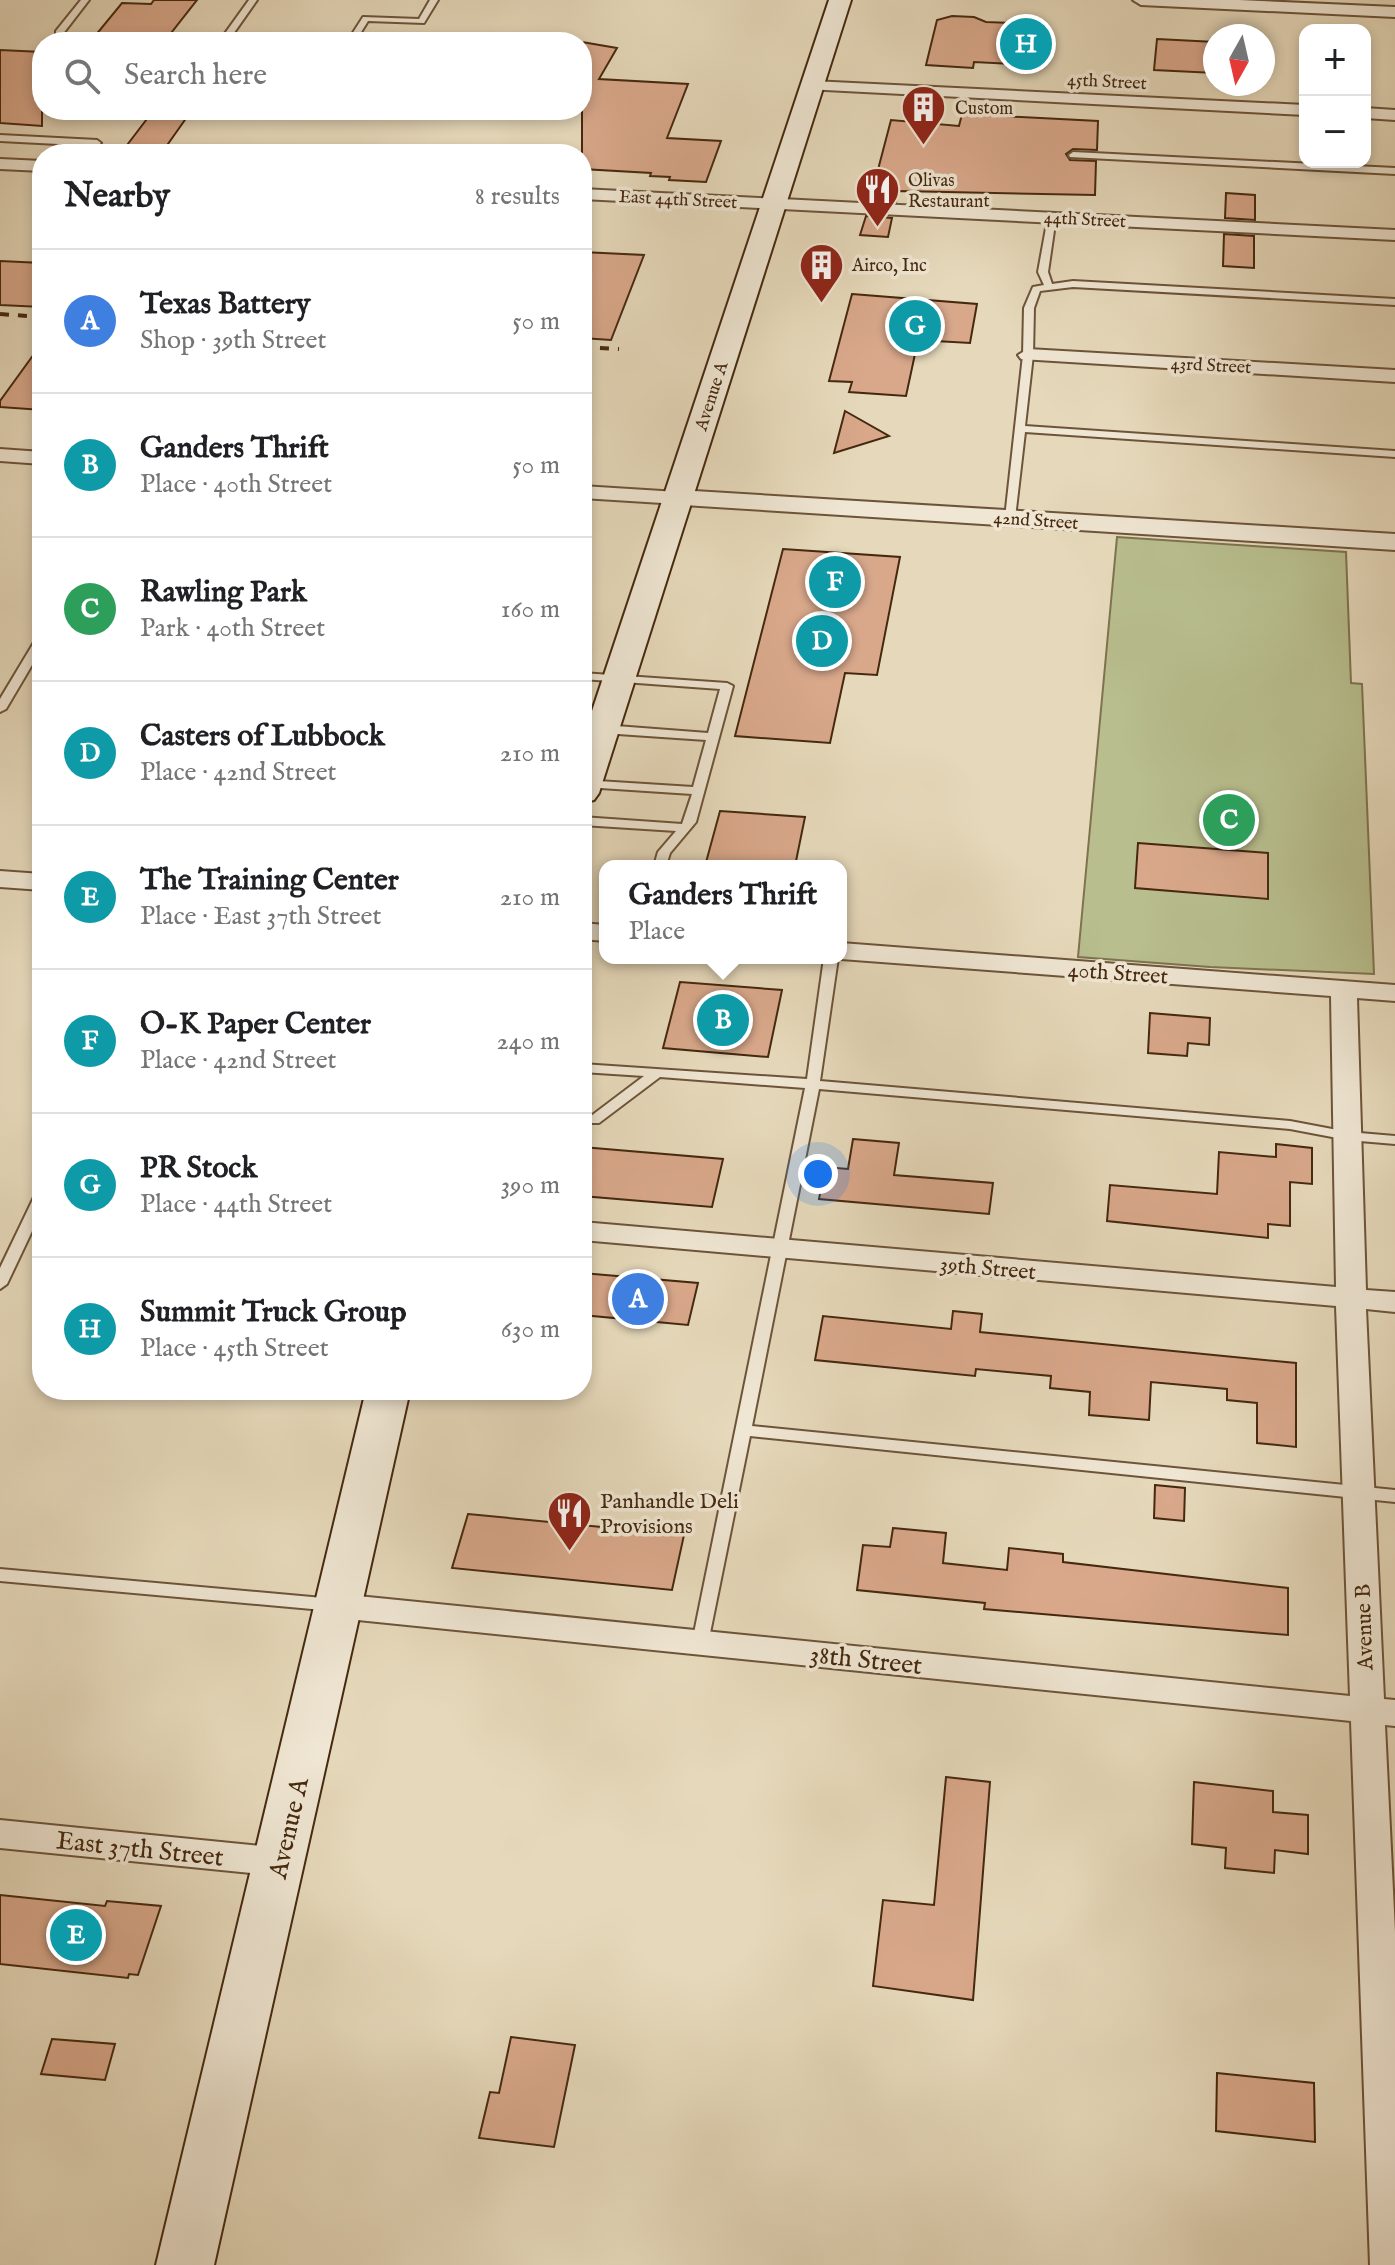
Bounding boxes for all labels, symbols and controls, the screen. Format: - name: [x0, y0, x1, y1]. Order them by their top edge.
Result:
- pin: H: [1000, 14, 1052, 74]
- north arrow: [1203, 24, 1275, 96]
- map controls: [1299, 24, 1371, 168]
- button: +: [1299, 24, 1371, 96]
- search box: [32, 32, 592, 120]
- icon: search: [60, 54, 104, 98]
- text: Search here: [124, 57, 267, 95]
- street label: 45th Street: [1067, 69, 1147, 96]
- building icon: Custom: [900, 84, 948, 147]
- button: −: [1299, 96, 1371, 168]
- place label: Custom: [955, 98, 1013, 121]
- restaurant icon: Olivas Restaurant: [853, 166, 901, 229]
- place label: Olivas Restaurant: [908, 170, 990, 214]
- text: Nearby: [64, 175, 170, 218]
- text: 8 results: [475, 180, 560, 213]
- street label: East 44th Street: [618, 186, 738, 215]
- street label: 44th Street: [1043, 207, 1126, 234]
- building icon: Airco, Inc: [797, 241, 845, 304]
- place label: Airco, Inc: [851, 255, 927, 278]
- text: Texas Battery: [140, 286, 311, 324]
- pin: G: [889, 296, 941, 356]
- text: A: [81, 305, 99, 338]
- text: 50 m: [512, 305, 560, 338]
- text: Shop · 39th Street: [140, 324, 326, 357]
- street label: 43rd Street: [1170, 353, 1252, 380]
- street label: Avenue A: [690, 358, 735, 435]
- text: Ganders Thrift: [140, 430, 329, 468]
- text: B: [81, 449, 99, 482]
- text: 50 m: [512, 449, 560, 482]
- text: Place · 40th Street: [140, 468, 332, 501]
- street label: 42nd Street: [993, 507, 1079, 536]
- pin: F: [809, 552, 861, 612]
- text: Rawling Park: [140, 574, 307, 612]
- text: C: [81, 593, 99, 626]
- text: 160 m: [501, 593, 560, 626]
- pin: D: [796, 611, 848, 671]
- text: Park · 40th Street: [140, 612, 325, 645]
- text: Casters of Lubbock: [140, 718, 385, 756]
- text: D: [80, 737, 100, 770]
- text: 210 m: [500, 737, 560, 770]
- text: Place · 42nd Street: [140, 756, 337, 789]
- pin: C: [1203, 790, 1255, 850]
- popup: [599, 860, 847, 964]
- text: The Training Center: [140, 862, 399, 900]
- text: Ganders Thrift: [629, 877, 817, 915]
- text: E: [81, 881, 99, 914]
- text: 210 m: [500, 881, 560, 914]
- text: Place · East 37th Street: [140, 900, 381, 933]
- text: Place: [629, 915, 685, 948]
- street label: 40th Street: [1067, 957, 1169, 991]
- pin: B: [697, 990, 749, 1050]
- text: O-K Paper Center: [140, 1006, 371, 1044]
- text: F: [82, 1025, 98, 1058]
- text: 240 m: [497, 1025, 560, 1058]
- text: Place · 42nd Street: [140, 1044, 337, 1077]
- text: PR Stock: [140, 1150, 257, 1188]
- your location: [798, 1154, 838, 1194]
- text: G: [80, 1169, 100, 1202]
- text: 390 m: [500, 1169, 560, 1202]
- text: Place · 44th Street: [140, 1188, 332, 1221]
- street label: 39th Street: [939, 1251, 1038, 1287]
- pin: A: [612, 1269, 664, 1329]
- text: Summit Truck Group: [140, 1294, 406, 1332]
- text: H: [79, 1313, 101, 1346]
- text: 630 m: [501, 1313, 560, 1346]
- text: Place · 45th Street: [140, 1332, 329, 1365]
- place label: Panhandle Deli Provisions: [600, 1488, 739, 1541]
- restaurant icon: Panhandle Deli Provisions: [545, 1489, 593, 1552]
- street label: Avenue B: [1349, 1583, 1381, 1672]
- street label: 38th Street: [808, 1638, 924, 1683]
- street label: Avenue A: [262, 1773, 317, 1883]
- street label: East 37th Street: [55, 1824, 225, 1875]
- pin: E: [50, 1905, 102, 1965]

